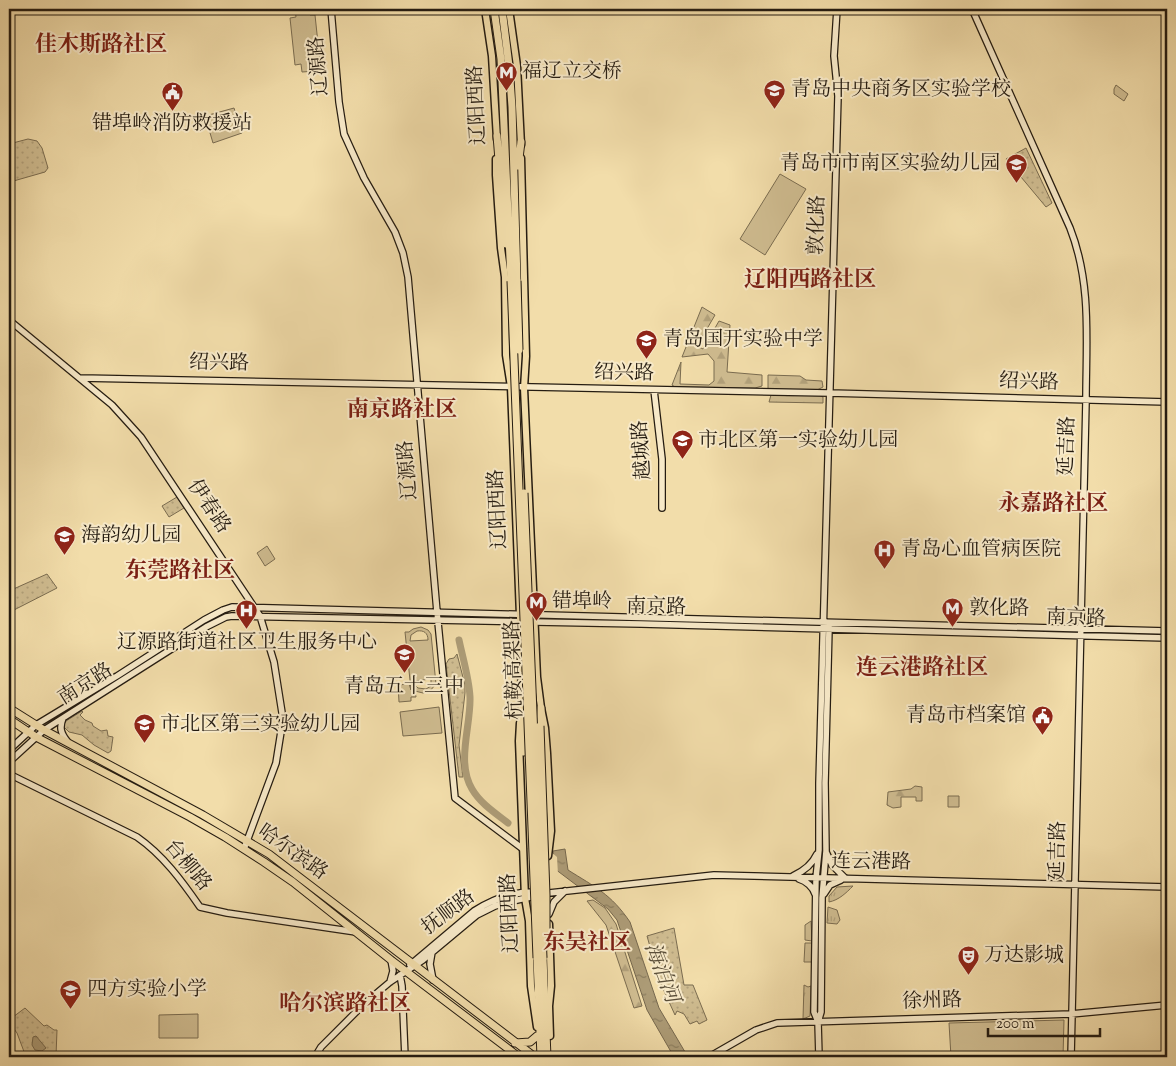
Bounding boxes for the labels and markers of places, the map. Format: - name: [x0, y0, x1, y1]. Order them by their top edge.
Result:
- place label: 福辽立交桥: [522, 58, 622, 87]
- metro station icon: 福辽立交桥: [494, 60, 518, 91]
- place label: 青岛中央商务区实验学校: [791, 76, 1011, 105]
- school or university icon: 青岛中央商务区实验学校: [763, 78, 787, 109]
- public building icon: 错埠岭消防救援站: [160, 80, 184, 111]
- place label: 错埠岭消防救援站: [92, 110, 252, 139]
- place label: 青岛市市南区实验幼儿园: [780, 150, 1000, 179]
- school or university icon: 青岛市市南区实验幼儿园: [1004, 152, 1028, 183]
- place label: 青岛国开实验中学: [663, 326, 823, 355]
- school or university icon: 青岛国开实验中学: [635, 328, 659, 359]
- place label: 市北区第一实验幼儿园: [698, 427, 898, 456]
- school or university icon: 市北区第一实验幼儿园: [670, 429, 694, 460]
- place label: 海韵幼儿园: [81, 522, 181, 551]
- school or university icon: 海韵幼儿园: [53, 524, 77, 555]
- place label: 青岛心血管病医院: [901, 536, 1061, 565]
- hospital icon: 青岛心血管病医院: [873, 538, 897, 569]
- place label: 错埠岭: [552, 588, 612, 617]
- metro station icon: 错埠岭: [524, 590, 548, 621]
- place label: 敦化路: [969, 595, 1029, 624]
- metro station icon: 敦化路: [941, 597, 965, 628]
- hospital icon: 辽源路街道社区卫生服务中心: [235, 599, 259, 630]
- place label: 辽源路街道社区卫生服务中心: [117, 629, 377, 658]
- school or university icon: 青岛五十三中: [392, 643, 416, 674]
- place label: 青岛五十三中: [344, 673, 464, 702]
- place label: 青岛市档案馆: [906, 702, 1026, 731]
- public building icon: 青岛市档案馆: [1030, 704, 1054, 735]
- place label: 市北区第三实验幼儿园: [160, 711, 360, 740]
- school or university icon: 市北区第三实验幼儿园: [132, 713, 156, 744]
- place label: 万达影城: [984, 942, 1064, 971]
- theatre icon: 万达影城: [956, 944, 980, 975]
- place label: 四方实验小学: [87, 976, 207, 1005]
- school or university icon: 四方实验小学: [59, 978, 83, 1009]

